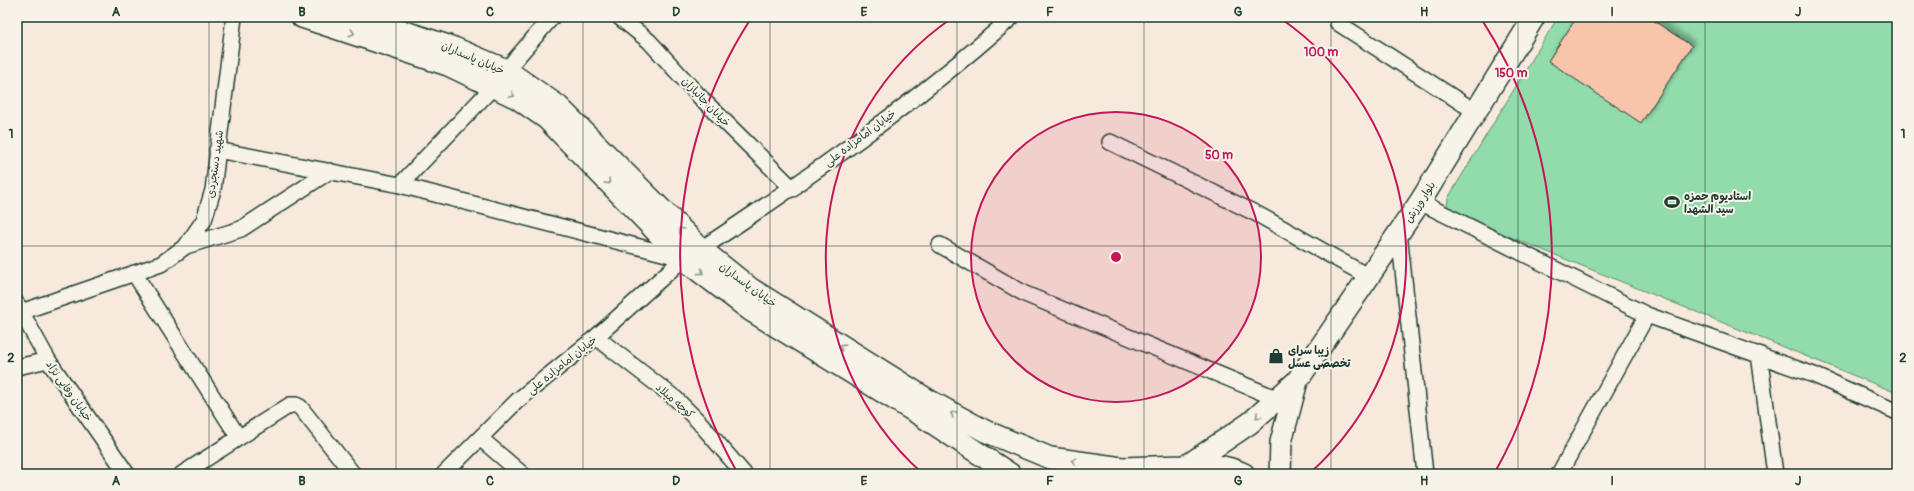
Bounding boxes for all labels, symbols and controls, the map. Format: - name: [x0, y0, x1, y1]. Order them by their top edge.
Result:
- text: A: [112, 4, 121, 20]
- text: B: [298, 4, 306, 20]
- text: C: [486, 4, 494, 20]
- text: D: [672, 4, 680, 20]
- text: E: [861, 4, 868, 20]
- text: F: [1046, 4, 1054, 20]
- text: G: [1234, 4, 1243, 20]
- text: H: [1420, 4, 1428, 20]
- text: I: [1610, 4, 1614, 20]
- text: J: [1795, 4, 1801, 20]
- one-way arrow: [349, 28, 356, 37]
- street label: خیابان پاسداران: [439, 39, 506, 78]
- text: 100 m: [1304, 45, 1339, 60]
- text: 150 m: [1495, 66, 1528, 81]
- street label: خیابان جانبازان: [678, 75, 733, 130]
- one-way arrow: [508, 91, 515, 98]
- street label: خیابان امامزاده علی: [822, 107, 899, 170]
- text: 1: [8, 126, 14, 142]
- text: 1: [1900, 126, 1906, 142]
- street label: شهید دستجردی: [204, 129, 226, 199]
- text: 50 m: [1205, 148, 1233, 163]
- one-way arrow: [603, 177, 611, 185]
- street label: بلوار ورزش: [1402, 179, 1439, 226]
- place label: استادیوم حمزه سید الشهدا: [1684, 190, 1751, 216]
- sports icon: استادیوم حمزه سید الشهدا: [1663, 193, 1681, 211]
- one-way arrow: [678, 227, 686, 235]
- centre of rings: [1109, 250, 1123, 264]
- street label: خیابان پاسداران: [716, 260, 779, 311]
- one-way arrow: [697, 268, 704, 275]
- street label: خیابان امامزاده علی: [525, 333, 600, 398]
- one-way arrow: [839, 344, 846, 351]
- place label: زیبا سرای تخصصی عسل: [1288, 344, 1351, 371]
- shop icon: زیبا سرای تخصصی عسل: [1267, 347, 1285, 365]
- text: 2: [7, 350, 15, 366]
- text: 2: [1899, 350, 1907, 366]
- street label: خیابان وفایی نژاد: [42, 358, 95, 424]
- street label: کوچه میلاد: [652, 381, 697, 422]
- one-way arrow: [950, 412, 958, 419]
- one-way arrow: [1255, 412, 1263, 419]
- one-way arrow: [1071, 457, 1077, 466]
- text: A: [112, 473, 121, 489]
- text: B: [298, 473, 306, 489]
- text: C: [486, 473, 494, 489]
- text: D: [672, 473, 680, 489]
- text: E: [861, 473, 868, 489]
- text: F: [1046, 473, 1054, 489]
- text: G: [1234, 473, 1243, 489]
- text: H: [1420, 473, 1428, 489]
- text: I: [1610, 473, 1614, 489]
- text: J: [1795, 473, 1801, 489]

